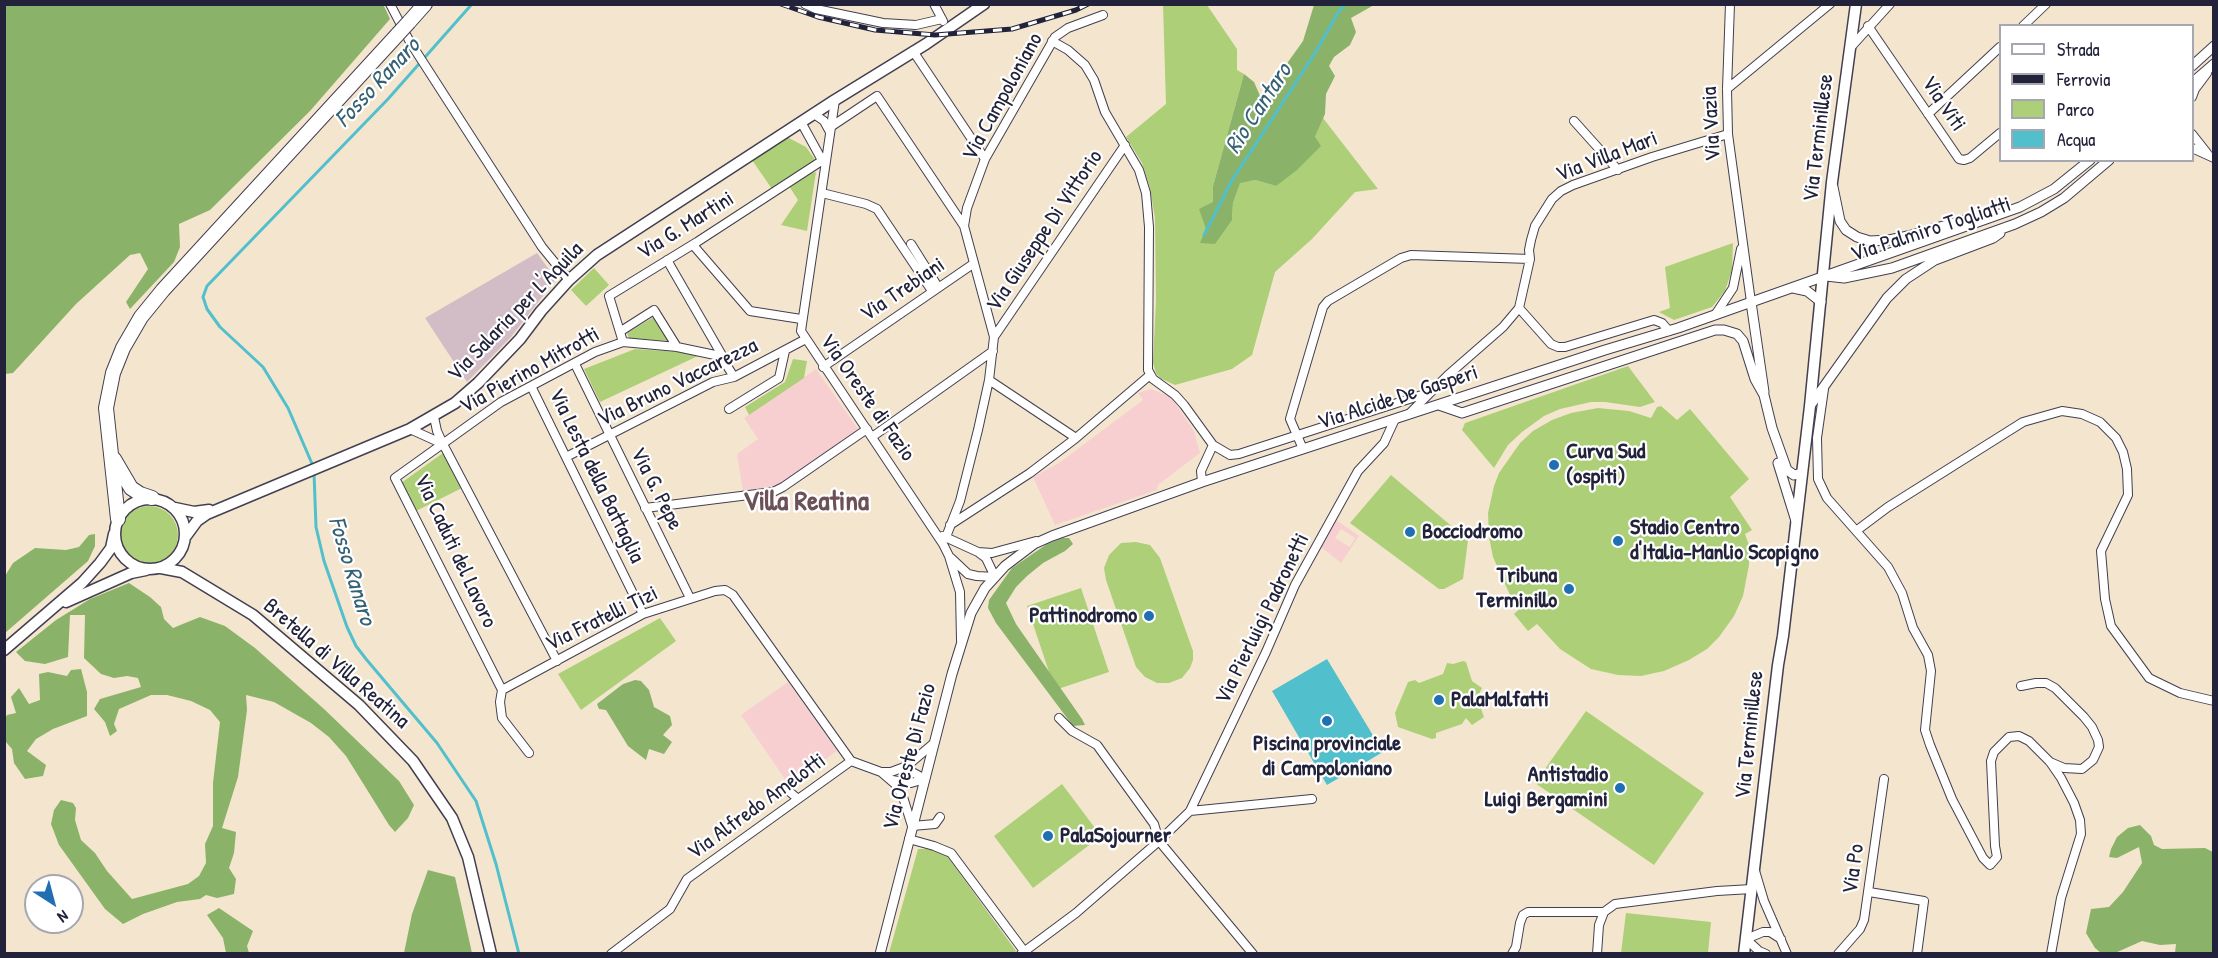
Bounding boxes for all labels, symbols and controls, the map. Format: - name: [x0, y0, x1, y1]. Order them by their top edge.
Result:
- legend: [1999, 24, 2194, 162]
- street label: Via Campoloniano: [957, 29, 1049, 165]
- water label: Fosso Ranaro: [329, 32, 427, 134]
- text: Strada: [2057, 37, 2100, 62]
- water label: Rio Cantaro: [1219, 59, 1299, 159]
- text: Ferrovia: [2057, 67, 2110, 92]
- street label: Via Viti: [1915, 71, 1971, 137]
- street label: Via Terminillese: [1798, 73, 1840, 203]
- street label: Via Vazia: [1697, 86, 1727, 162]
- text: Parco: [2057, 97, 2094, 122]
- street label: Via Villa Mari: [1553, 126, 1661, 188]
- text: Acqua: [2057, 127, 2095, 152]
- street label: Via Giuseppe Di Vittorio: [981, 145, 1109, 317]
- street label: Via G. Martini: [633, 186, 739, 266]
- street label: Via Palmiro Togliatti: [1848, 192, 2014, 268]
- street label: Via Salaria per L'Aquila: [443, 237, 589, 387]
- street label: Via Trebiani: [856, 252, 950, 328]
- street label: Via Pierino Mitrotti: [456, 322, 604, 420]
- street label: Via Oreste di Fazio: [813, 329, 921, 467]
- street label: Via Bruno Vaccarezza: [594, 333, 762, 433]
- street label: Via Alcide De Gasperi: [1315, 360, 1481, 436]
- street label: Via Lesta della Battaglia: [542, 384, 650, 568]
- place label: Curva Sud (ospiti): [1566, 439, 1645, 490]
- street label: Via G. Pepe: [624, 443, 688, 535]
- marker: Curva Sud (ospiti): [1547, 458, 1561, 472]
- street label: Via Caduti del Lavoro: [408, 470, 502, 632]
- district label: Villa Reatina: [743, 486, 869, 520]
- water label: Fosso Ranaro: [321, 513, 381, 629]
- place label: Stadio Centro d'Italia-Manlio Scopigno: [1630, 515, 1819, 566]
- place label: Bocciodromo: [1422, 519, 1523, 545]
- marker: Bocciodromo: [1403, 525, 1417, 539]
- street label: Via Pierluigi Padronetti: [1210, 529, 1316, 709]
- marker: Stadio Centro d'Italia-Manlio Scopigno: [1611, 534, 1625, 548]
- place label: Tribuna Terminillo: [1476, 563, 1557, 614]
- street label: Via Fratelli Tizi: [542, 580, 662, 658]
- marker: Tribuna Terminillo: [1562, 582, 1576, 596]
- street label: Bretella di Villa Reatina: [257, 593, 415, 735]
- place label: Pattinodromo: [1029, 603, 1137, 629]
- marker: Pattinodromo: [1142, 609, 1156, 623]
- street label: Via Terminillese: [1730, 670, 1770, 800]
- street label: Via Oreste Di Fazio: [878, 681, 942, 833]
- place label: PalaMalfatti: [1451, 687, 1549, 713]
- marker: PalaMalfatti: [1432, 693, 1446, 707]
- marker: Piscina provinciale di Campoloniano: [1320, 714, 1334, 728]
- place label: Piscina provinciale di Campoloniano: [1253, 731, 1401, 782]
- street label: Via Alfredo Amelotti: [683, 748, 831, 866]
- place label: Antistadio Luigi Bergamini: [1485, 762, 1608, 813]
- marker: Antistadio Luigi Bergamini: [1613, 781, 1627, 795]
- place label: PalaSojourner: [1060, 823, 1171, 849]
- marker: PalaSojourner: [1041, 829, 1055, 843]
- street label: Via Po: [1837, 842, 1871, 896]
- north arrow: [24, 874, 84, 934]
- text: N: [54, 906, 73, 928]

